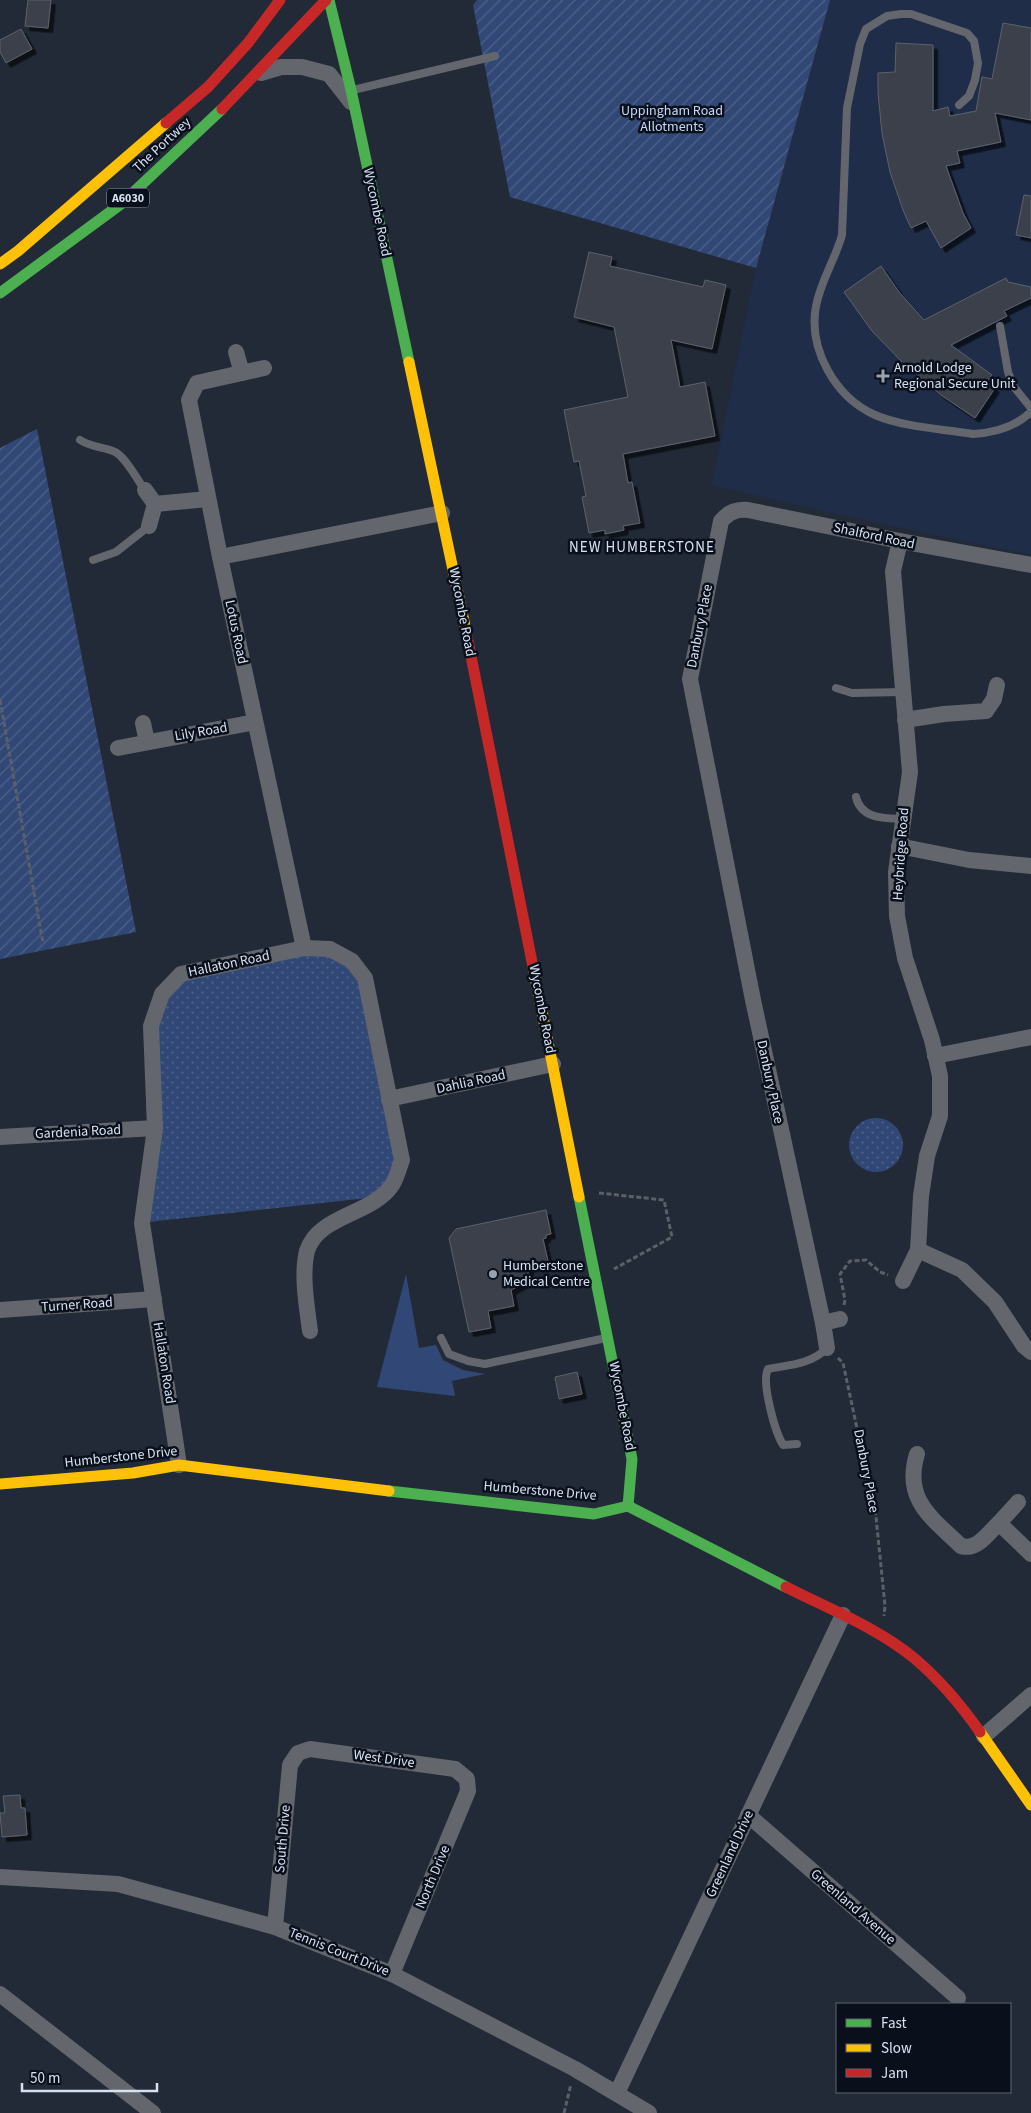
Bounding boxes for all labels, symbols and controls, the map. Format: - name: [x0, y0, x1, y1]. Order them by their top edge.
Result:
- park label: Uppingham Road Allotments: [621, 101, 723, 137]
- street label: The Portwey: [128, 112, 196, 177]
- street label: Wycombe Road: [358, 166, 396, 258]
- road number: A6030: [107, 188, 149, 208]
- place label: Arnold Lodge Regional Secure Unit: [894, 358, 1016, 394]
- marker: Arnold Lodge Regional Secure Unit: [876, 369, 890, 383]
- street label: Shalford Road: [832, 518, 916, 554]
- district label: NEW HUMBERSTONE: [569, 537, 715, 558]
- street label: Wycombe Road: [444, 566, 480, 658]
- street label: Danbury Place: [682, 582, 718, 670]
- street label: Lotus Road: [219, 598, 253, 666]
- street label: Lily Road: [173, 718, 229, 746]
- street label: Heybridge Road: [888, 807, 914, 901]
- street label: Hallaton Road: [186, 946, 272, 982]
- street label: Wycombe Road: [524, 963, 560, 1055]
- street label: Danbury Place: [751, 1038, 789, 1126]
- street label: Dahlia Road: [435, 1065, 507, 1099]
- street label: Gardenia Road: [34, 1120, 122, 1144]
- place label: Humberstone Medical Centre: [503, 1256, 590, 1292]
- marker: Humberstone Medical Centre: [487, 1268, 499, 1280]
- street label: Turner Road: [41, 1293, 113, 1317]
- street label: Hallaton Road: [148, 1321, 180, 1405]
- street label: Wycombe Road: [604, 1360, 640, 1452]
- street label: Danbury Place: [848, 1427, 884, 1515]
- street label: Humberstone Drive: [64, 1441, 178, 1473]
- street label: Humberstone Drive: [483, 1476, 597, 1506]
- street label: West Drive: [352, 1745, 416, 1773]
- street label: South Drive: [270, 1804, 296, 1874]
- street label: Greenland Drive: [701, 1807, 759, 1901]
- street label: North Drive: [411, 1842, 455, 1912]
- street label: Greenland Avenue: [806, 1864, 900, 1950]
- street label: Tennis Court Drive: [286, 1923, 392, 1981]
- legend: [836, 2003, 1011, 2093]
- text: Fast: [881, 2013, 907, 2034]
- text: Slow: [881, 2038, 912, 2059]
- scale bar: [22, 2060, 158, 2092]
- text: Jam: [881, 2063, 908, 2084]
- text: 50 m: [30, 2068, 60, 2089]

